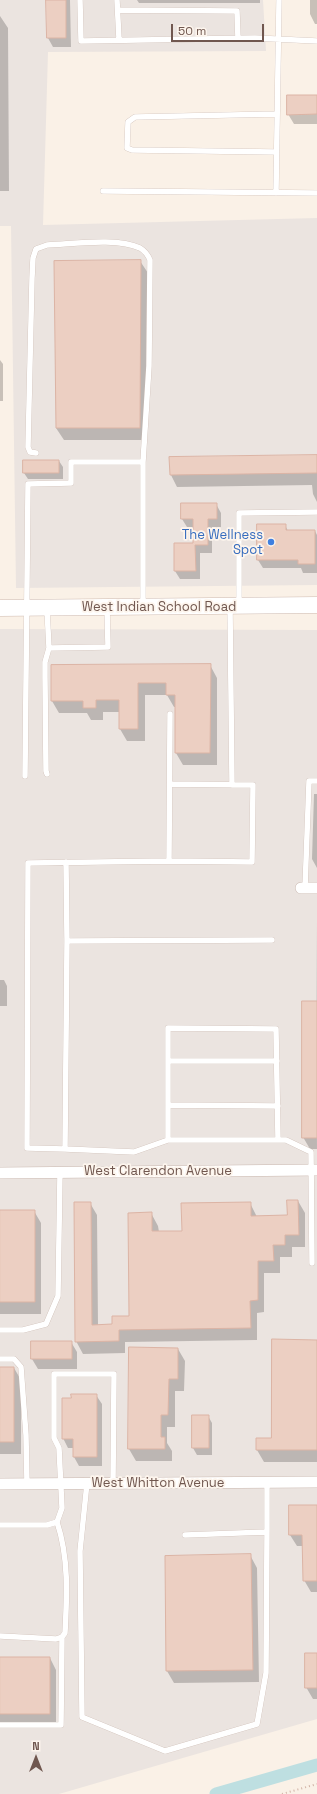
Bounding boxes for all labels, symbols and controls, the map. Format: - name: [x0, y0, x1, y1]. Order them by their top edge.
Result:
- scale bar: [173, 16, 266, 42]
- text: 50 m: [178, 23, 206, 39]
- place label: The Wellness Spot: [182, 527, 263, 558]
- marker: The Wellness Spot: [266, 537, 276, 547]
- street label: West Indian School Road: [82, 599, 236, 615]
- street label: West Clarendon Avenue: [84, 1163, 232, 1179]
- street label: West Whitton Avenue: [92, 1475, 224, 1491]
- north arrow: [16, 1738, 56, 1778]
- text: N: [32, 1739, 40, 1753]

